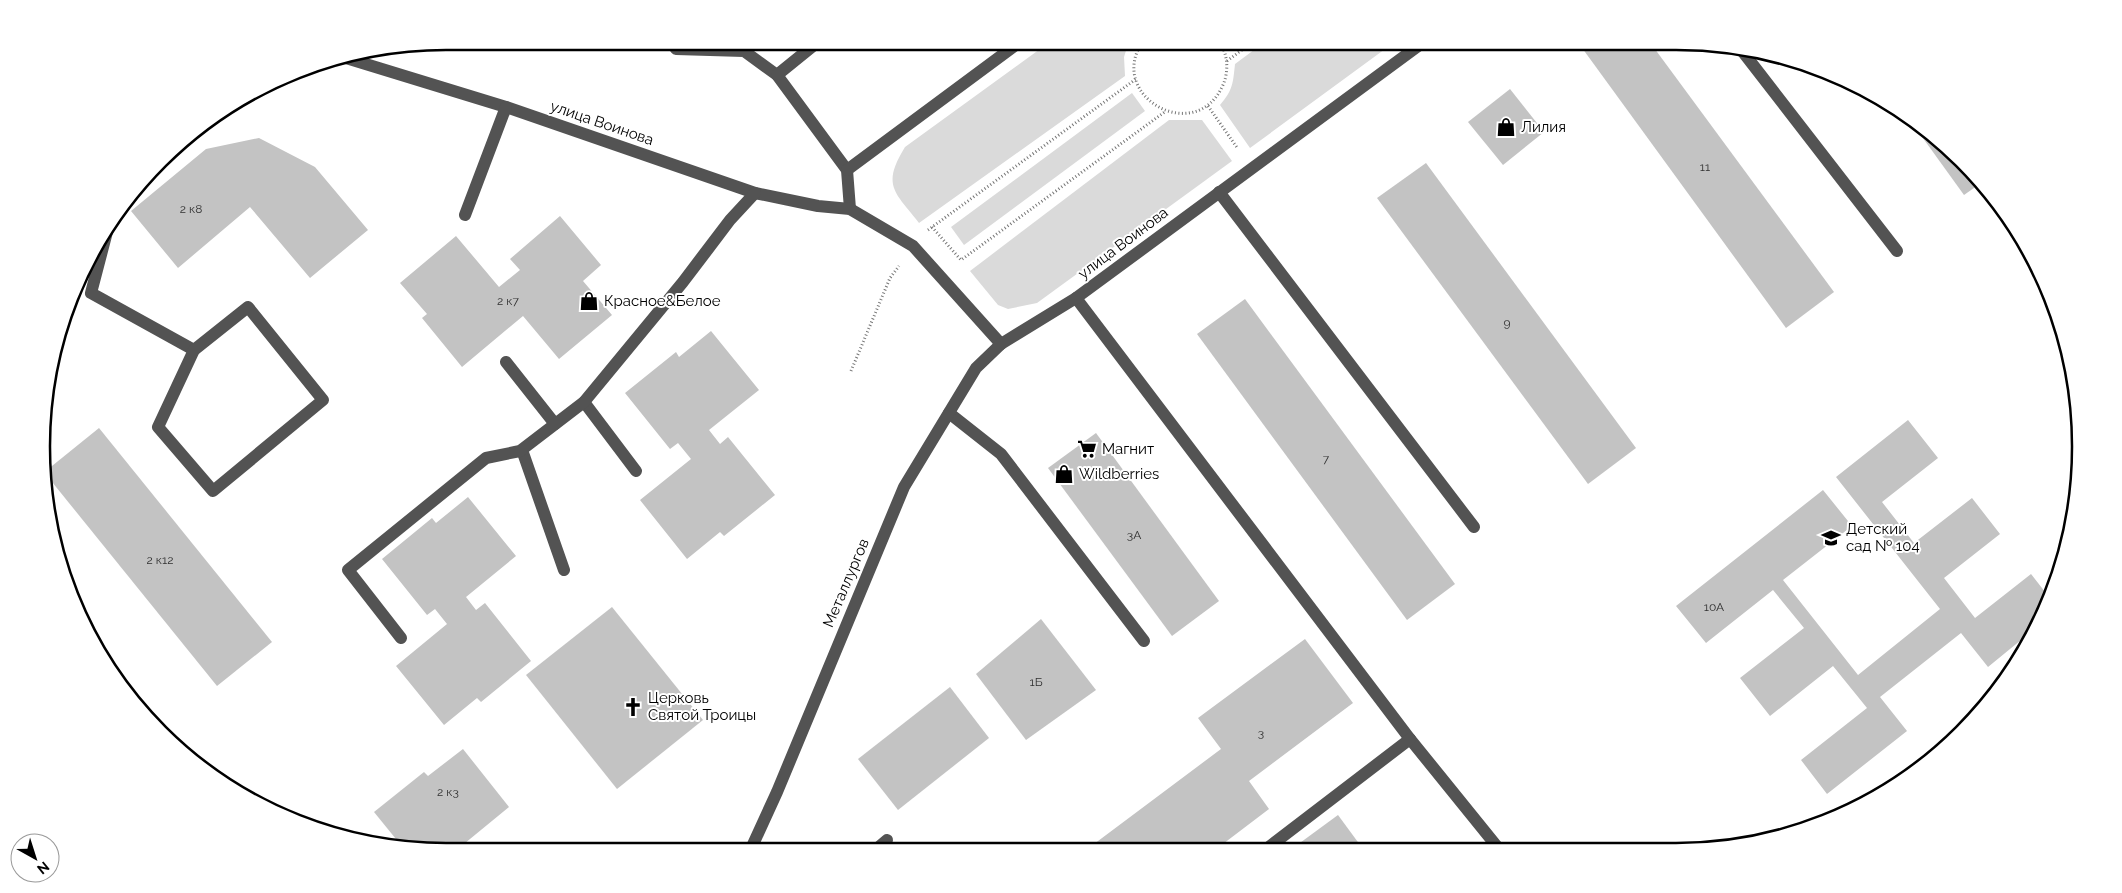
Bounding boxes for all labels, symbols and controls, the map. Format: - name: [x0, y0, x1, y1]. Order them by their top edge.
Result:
- street label: улица Воинова: [548, 97, 656, 149]
- shop icon: Лилия: [1495, 116, 1517, 138]
- place label: Лилия: [1521, 118, 1566, 136]
- house number: 11: [1700, 160, 1710, 174]
- house number: 2 к8: [180, 202, 202, 216]
- street label: улица Воинова: [1074, 203, 1172, 283]
- shop icon: Красное&Белое: [578, 290, 600, 312]
- place label: Красное&Белое: [604, 292, 721, 310]
- house number: 2 к7: [497, 294, 520, 308]
- house number: 9: [1503, 316, 1511, 330]
- supermarket icon: Магнит: [1076, 438, 1098, 460]
- place label: Магнит: [1102, 440, 1154, 458]
- house number: 7: [1323, 452, 1330, 466]
- shop icon: Wildberries: [1053, 463, 1075, 485]
- place label: Wildberries: [1079, 465, 1159, 483]
- place label: Детский сад № 104: [1846, 520, 1920, 555]
- school or university icon: Детский сад № 104: [1820, 527, 1842, 549]
- house number: 3А: [1127, 528, 1141, 542]
- street label: Металлургов: [819, 536, 873, 630]
- house number: 2 к12: [147, 553, 173, 567]
- house number: 10А: [1704, 600, 1724, 614]
- house number: 1Б: [1030, 675, 1043, 689]
- place label: Церковь Святой Троицы: [648, 689, 756, 724]
- church icon: Церковь Святой Троицы: [622, 696, 644, 718]
- house number: 3: [1258, 726, 1264, 740]
- house number: 2 к3: [437, 785, 459, 799]
- north arrow: [10, 833, 60, 883]
- text: N: [34, 859, 52, 878]

